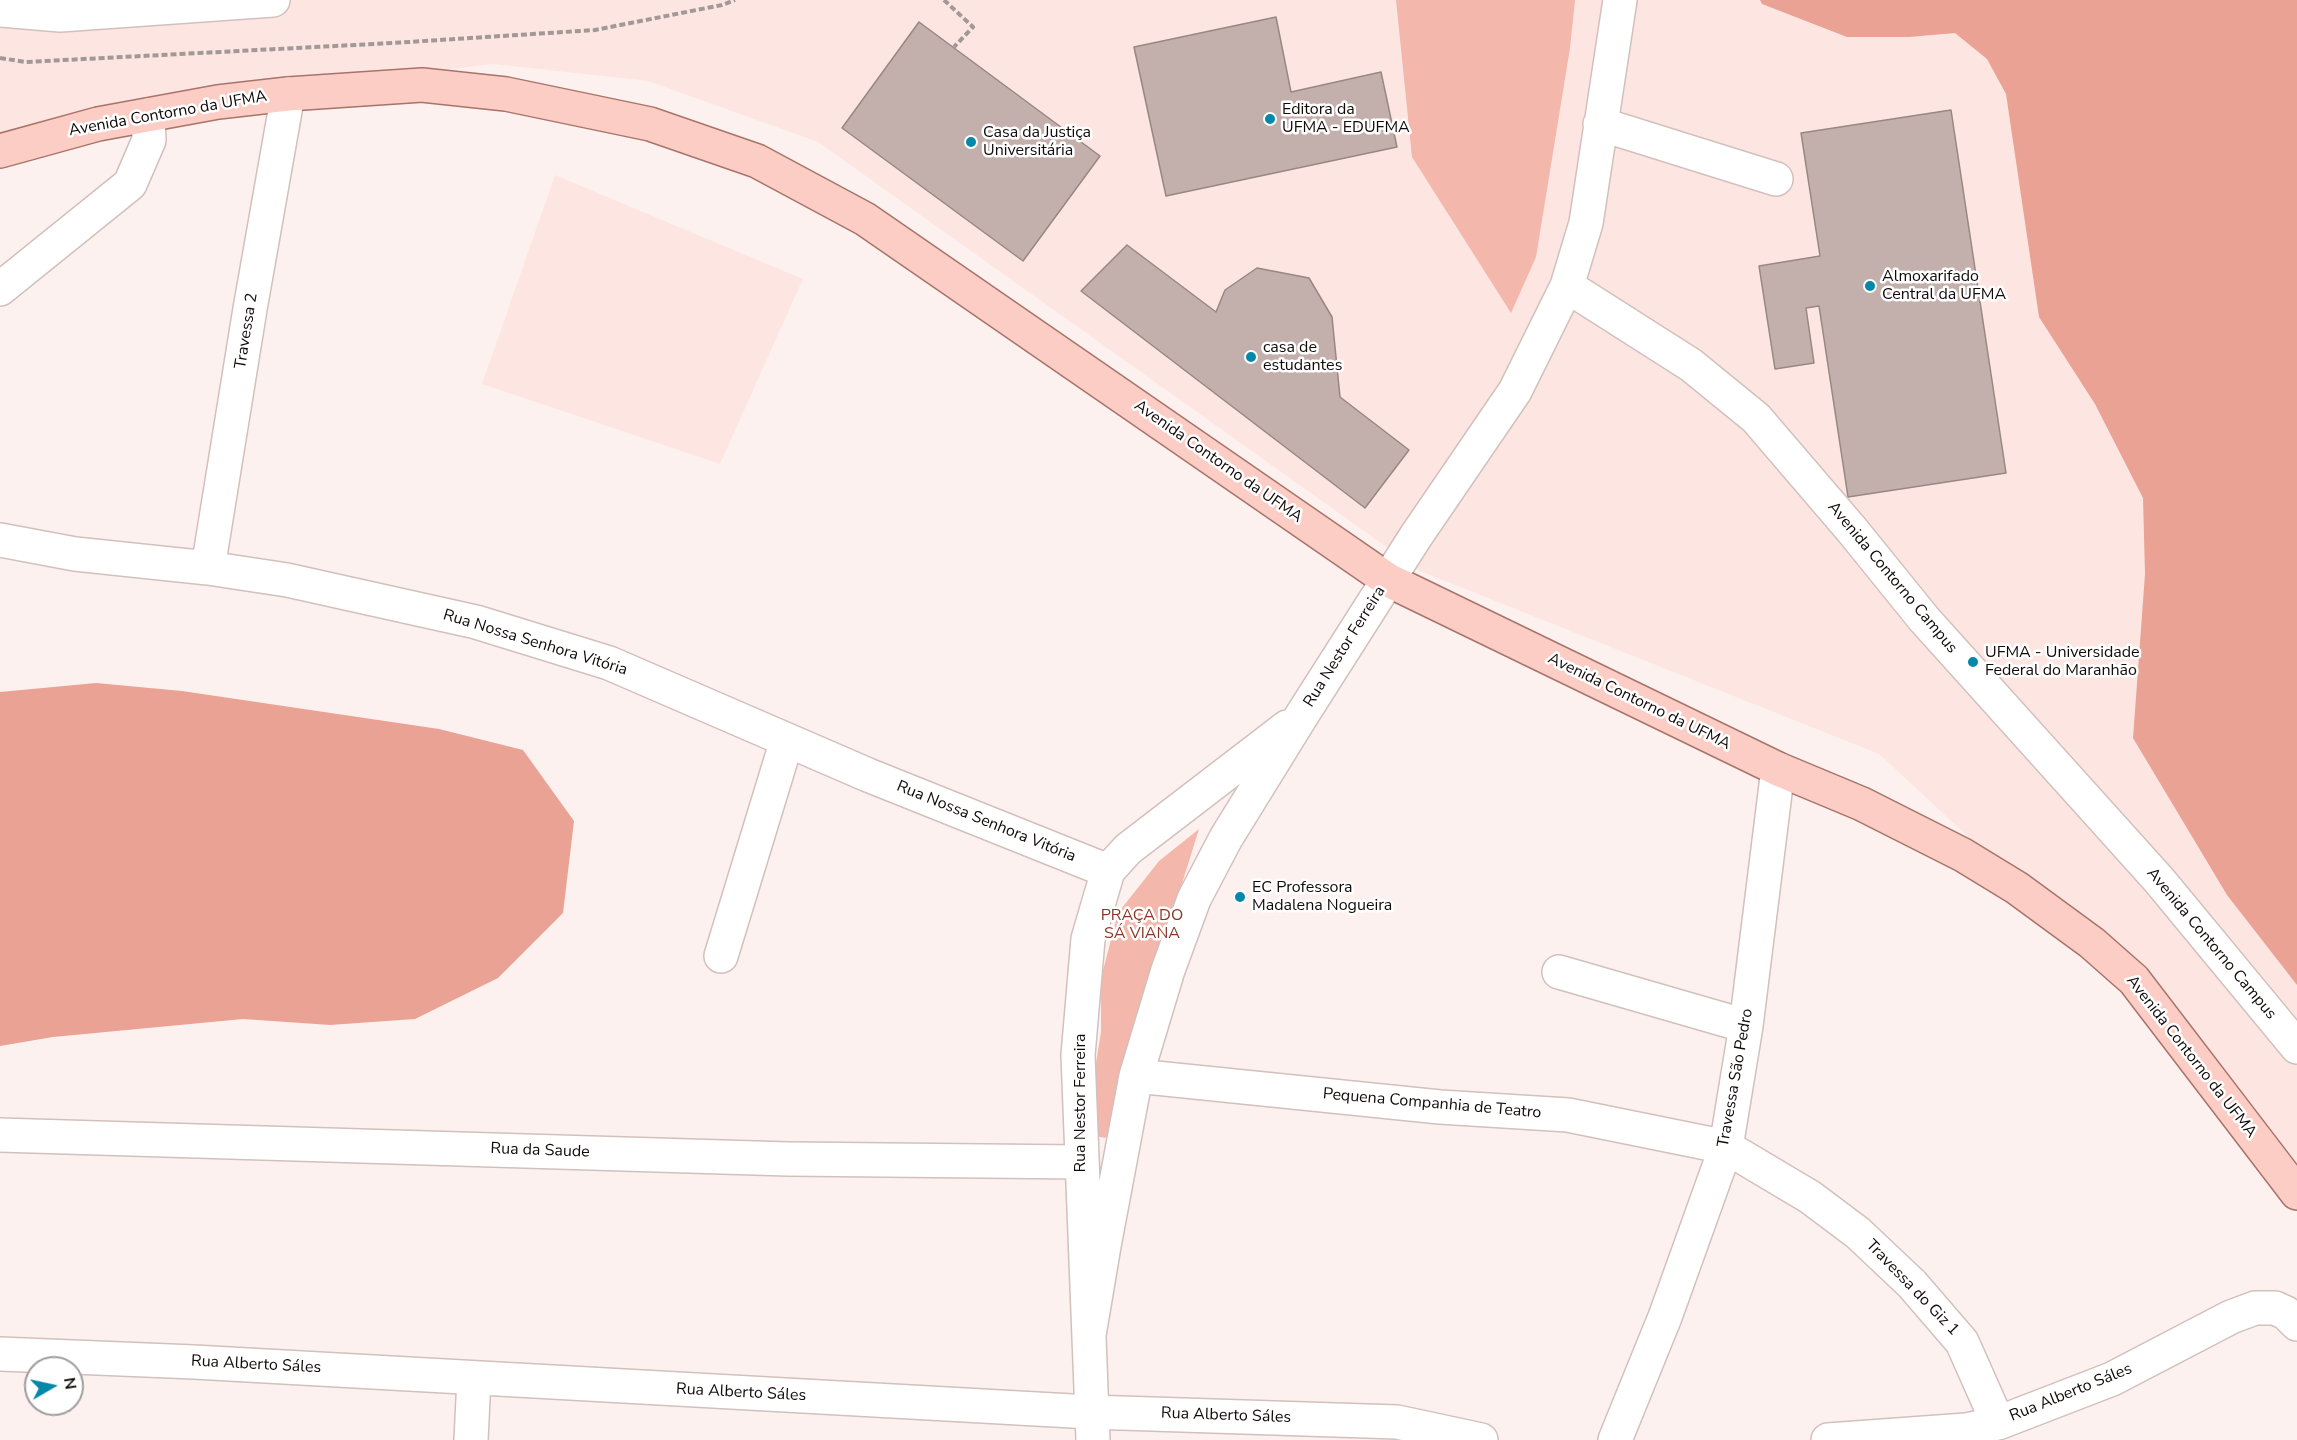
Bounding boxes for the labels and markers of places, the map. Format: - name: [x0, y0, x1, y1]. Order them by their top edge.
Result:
- place label: Editora da UFMA - EDUFMA: [1282, 100, 1410, 138]
- marker: Editora da UFMA - EDUFMA: [1263, 112, 1277, 126]
- place label: Casa da Justiça Universitária: [983, 123, 1091, 161]
- marker: Casa da Justiça Universitária: [964, 135, 978, 149]
- place label: Almoxarifado Central da UFMA: [1882, 267, 2006, 305]
- marker: Almoxarifado Central da UFMA: [1863, 279, 1877, 293]
- place label: casa de estudantes: [1263, 338, 1342, 376]
- marker: casa de estudantes: [1244, 350, 1258, 364]
- place label: UFMA - Universidade Federal do Maranhão: [1985, 643, 2140, 681]
- marker: UFMA - Universidade Federal do Maranhão: [1966, 655, 1980, 669]
- place label: EC Professora Madalena Nogueira: [1252, 878, 1392, 916]
- marker: EC Professora Madalena Nogueira: [1233, 890, 1247, 904]

